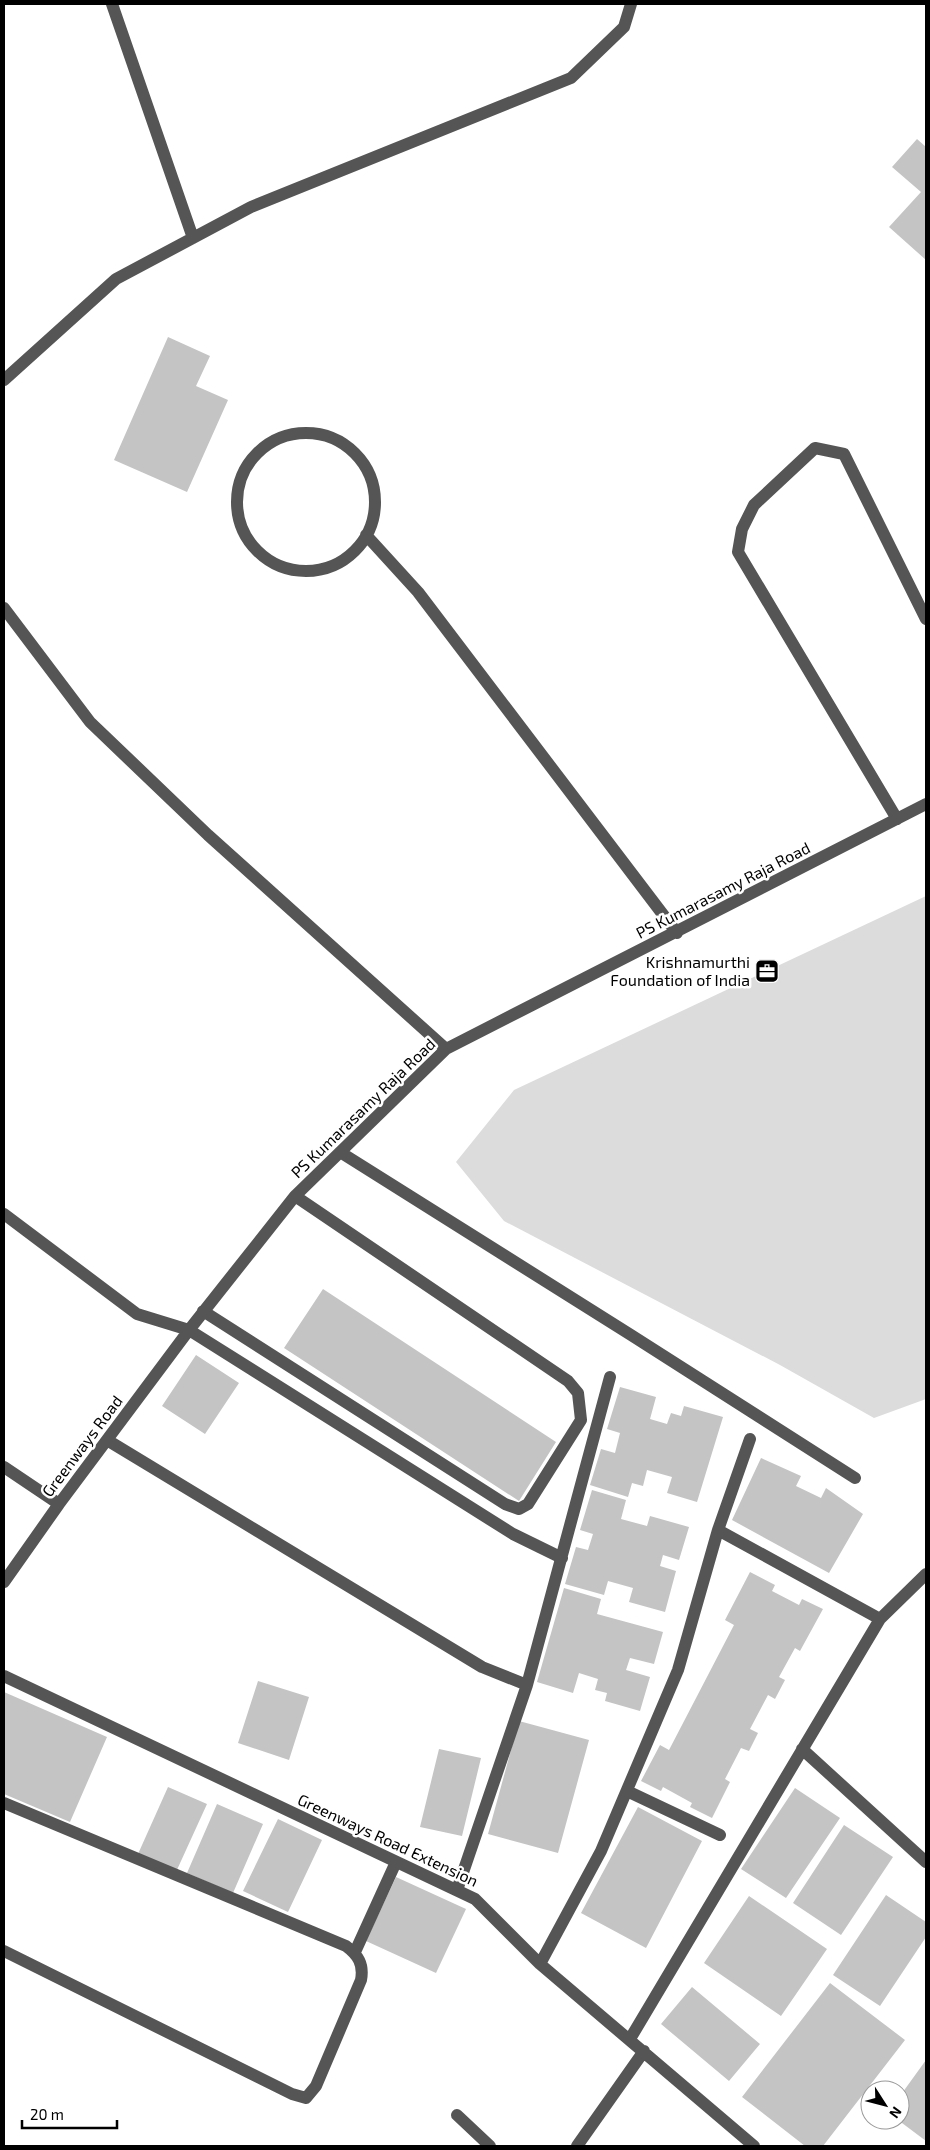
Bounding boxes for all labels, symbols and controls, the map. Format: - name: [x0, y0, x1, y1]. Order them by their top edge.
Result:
- street label: PS Kumarasamy Raja Road: [632, 837, 814, 943]
- place label: Krishnamurthi Foundation of India: [610, 952, 750, 989]
- office icon: Krishnamurthi Foundation of India: [754, 958, 780, 984]
- street label: PS Kumarasamy Raja Road: [287, 1034, 439, 1182]
- street label: Greenways Road: [37, 1391, 126, 1500]
- street label: Greenways Road Extension: [295, 1789, 482, 1890]
- north arrow: [860, 2080, 910, 2130]
- scale bar: [22, 2098, 118, 2130]
- text: N: [886, 2104, 906, 2122]
- text: 20 m: [30, 2105, 64, 2123]

